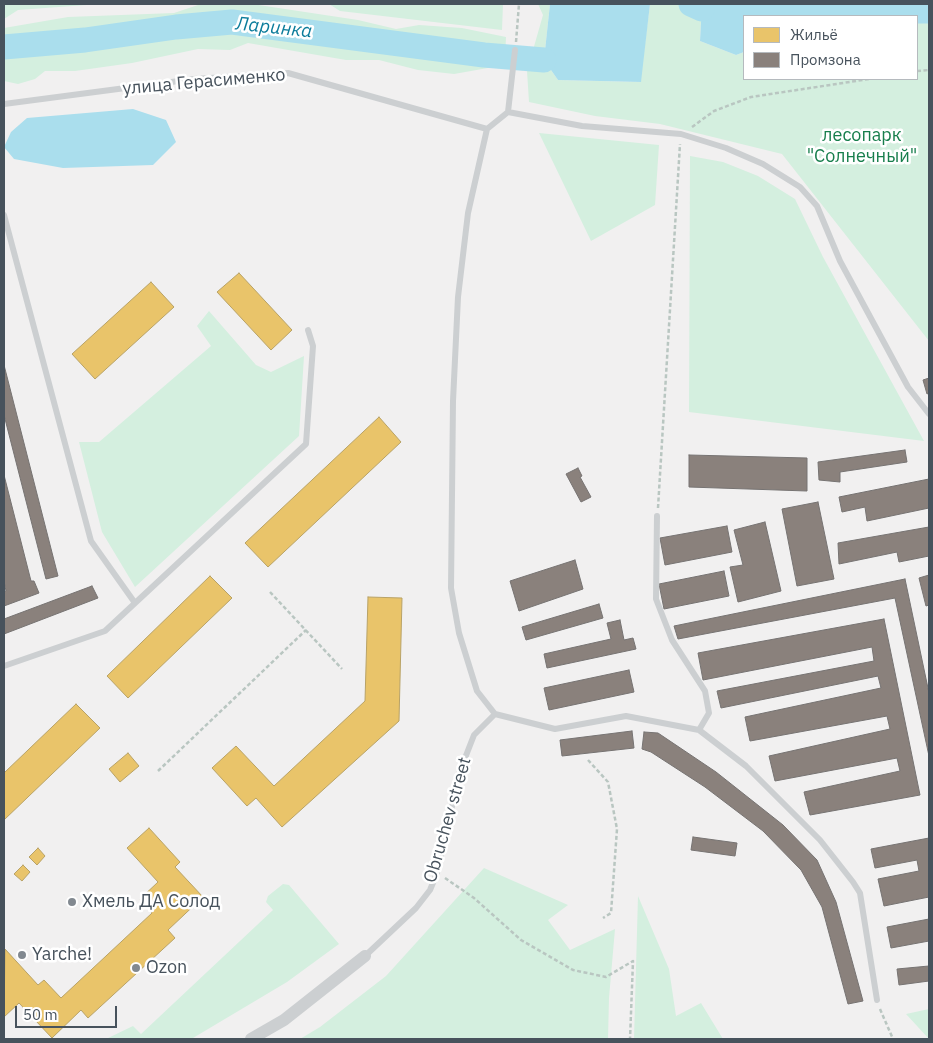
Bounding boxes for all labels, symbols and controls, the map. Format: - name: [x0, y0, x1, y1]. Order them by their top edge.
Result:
- water label: Ларинка: [235, 13, 313, 43]
- legend: [743, 15, 918, 80]
- text: Жильё: [790, 25, 838, 44]
- text: Промзона: [790, 50, 861, 69]
- street label: улица Герасименко: [122, 64, 286, 100]
- park label: лесопарк "Солнечный": [807, 125, 917, 168]
- street label: Obruchev street: [420, 755, 476, 885]
- place label: Хмель ДА Солод: [82, 891, 220, 913]
- marker: Хмель ДА Солод: [66, 896, 78, 908]
- place label: Yarche!: [32, 944, 92, 966]
- marker: Yarche!: [16, 949, 28, 961]
- place label: Ozon: [146, 957, 187, 979]
- marker: Ozon: [130, 962, 142, 974]
- scale bar: [18, 996, 120, 1028]
- text: 50 m: [23, 1005, 58, 1024]

